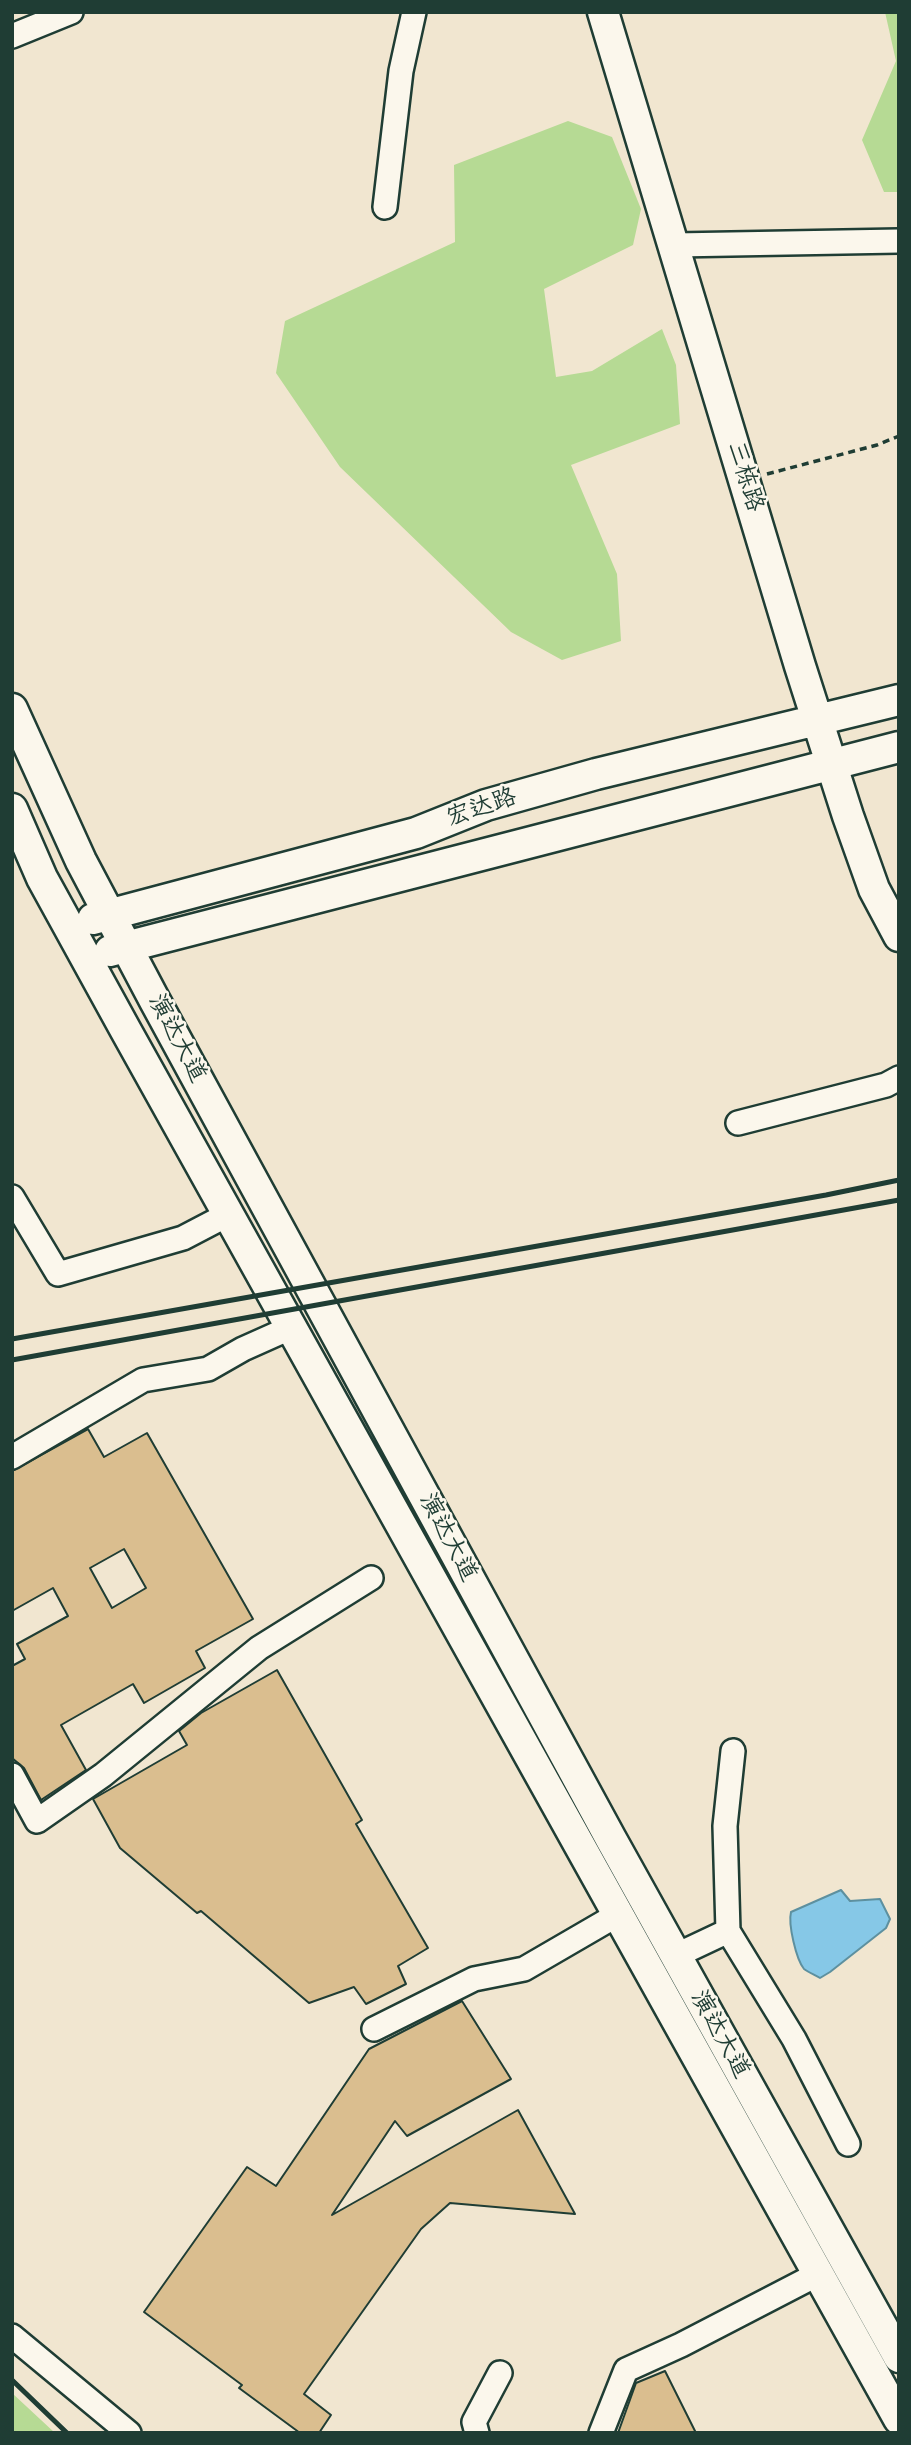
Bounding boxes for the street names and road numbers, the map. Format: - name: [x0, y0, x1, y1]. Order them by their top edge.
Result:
- street label: 三栋路: [720, 438, 768, 516]
- street label: 宏达路: [443, 784, 521, 834]
- street label: 演达大道: [141, 990, 211, 1088]
- street label: 演达大道: [412, 1489, 482, 1587]
- street label: 演达大道: [683, 1986, 755, 2084]

